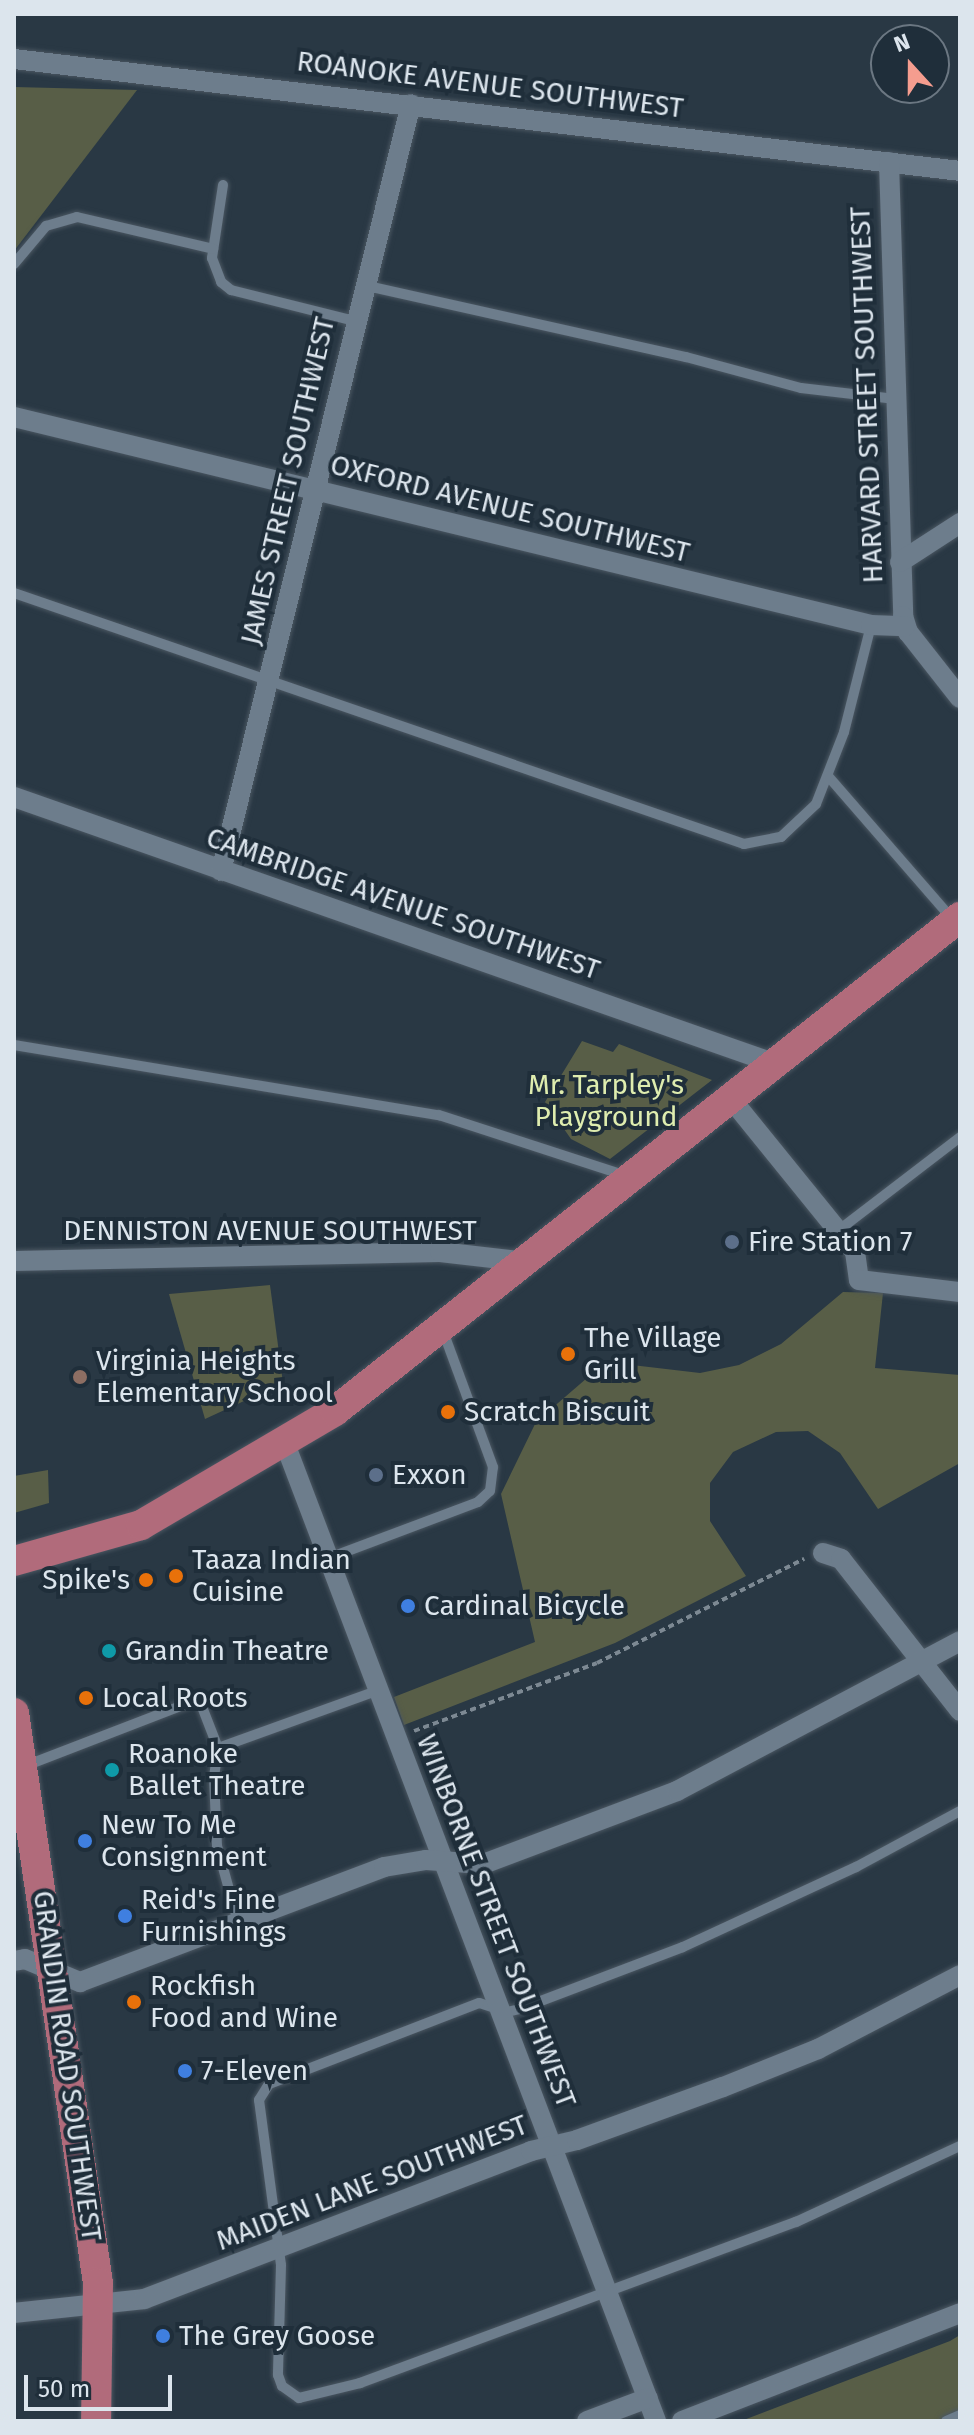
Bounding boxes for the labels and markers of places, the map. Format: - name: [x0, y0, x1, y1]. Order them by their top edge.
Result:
- place label: Fire Station 7: [748, 1225, 912, 1259]
- marker: Fire Station 7: [723, 1233, 741, 1251]
- place label: The Village Grill: [584, 1321, 722, 1387]
- place label: Virginia Heights Elementary School: [96, 1344, 333, 1410]
- marker: The Village Grill: [559, 1345, 577, 1363]
- marker: Virginia Heights Elementary School: [71, 1368, 89, 1386]
- place label: Scratch Biscuit: [464, 1395, 650, 1429]
- marker: Scratch Biscuit: [439, 1403, 457, 1421]
- place label: Exxon: [392, 1458, 467, 1492]
- marker: Exxon: [367, 1466, 385, 1484]
- place label: Taaza Indian Cuisine: [192, 1543, 351, 1609]
- place label: Spike's: [42, 1563, 130, 1597]
- marker: Taaza Indian Cuisine: [167, 1567, 185, 1585]
- marker: Spike's: [137, 1571, 155, 1589]
- place label: Cardinal Bicycle: [424, 1589, 625, 1623]
- marker: Cardinal Bicycle: [399, 1597, 417, 1615]
- place label: Grandin Theatre: [125, 1634, 329, 1668]
- marker: Grandin Theatre: [100, 1642, 118, 1660]
- place label: Local Roots: [102, 1681, 248, 1715]
- marker: Local Roots: [77, 1689, 95, 1707]
- place label: Roanoke Ballet Theatre: [128, 1737, 305, 1803]
- marker: Roanoke Ballet Theatre: [103, 1761, 121, 1779]
- place label: New To Me Consignment: [101, 1808, 267, 1874]
- marker: New To Me Consignment: [76, 1832, 94, 1850]
- place label: Reid's Fine Furnishings: [141, 1883, 286, 1949]
- marker: Reid's Fine Furnishings: [116, 1907, 134, 1925]
- place label: Rockfish Food and Wine: [150, 1969, 338, 2035]
- marker: Rockfish Food and Wine: [125, 1993, 143, 2011]
- place label: 7-Eleven: [201, 2054, 308, 2088]
- marker: 7-Eleven: [176, 2062, 194, 2080]
- place label: The Grey Goose: [179, 2319, 375, 2353]
- marker: The Grey Goose: [154, 2327, 172, 2345]

